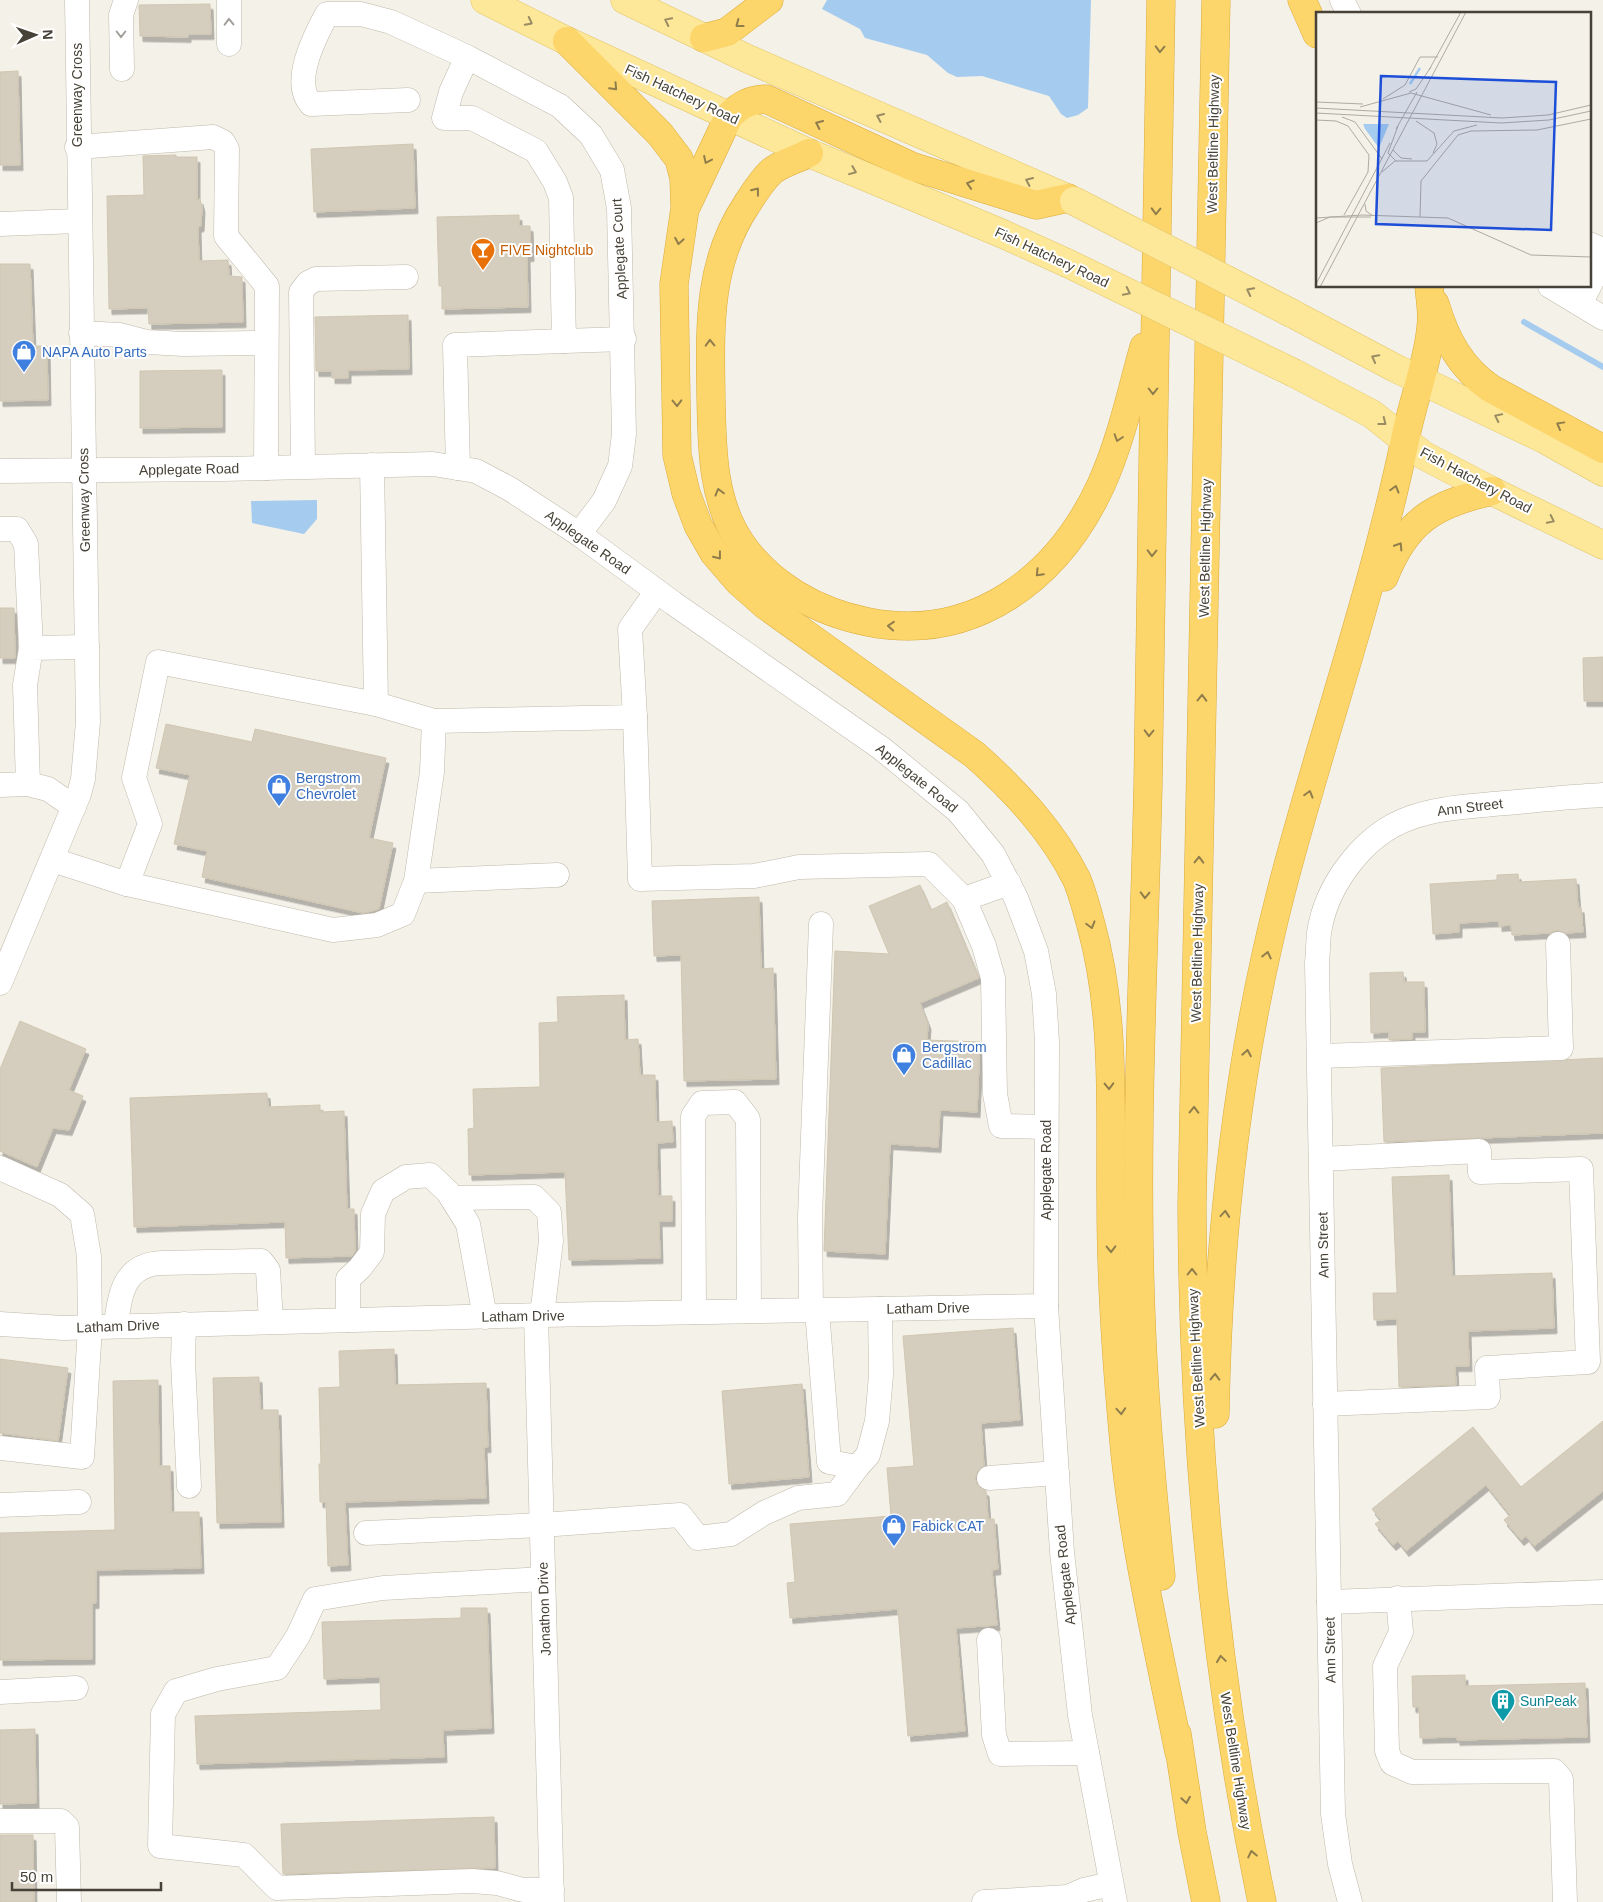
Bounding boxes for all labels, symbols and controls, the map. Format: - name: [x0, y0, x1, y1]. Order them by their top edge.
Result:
- north arrow: [10, 10, 60, 60]
- inset map: [1316, 12, 1590, 288]
- one-way arrow: [524, 16, 533, 26]
- one-way arrow: [664, 17, 673, 27]
- one-way arrow: [224, 18, 234, 26]
- one-way arrow: [736, 18, 745, 26]
- text: N: [40, 29, 56, 40]
- one-way arrow: [116, 30, 126, 38]
- street label: Greenway Cross: [69, 43, 85, 147]
- one-way arrow: [1155, 45, 1165, 53]
- street label: Fish Hatchery Road: [623, 61, 741, 127]
- street label: West Beltline Highway: [1204, 74, 1222, 214]
- one-way arrow: [608, 82, 617, 91]
- one-way arrow: [876, 112, 885, 123]
- one-way arrow: [816, 120, 825, 130]
- one-way arrow: [702, 155, 713, 164]
- one-way arrow: [849, 166, 857, 176]
- one-way arrow: [1025, 177, 1034, 188]
- one-way arrow: [966, 180, 975, 190]
- one-way arrow: [750, 188, 758, 197]
- street label: Applegate Court: [608, 198, 630, 300]
- one-way arrow: [1150, 207, 1161, 215]
- street label: Fish Hatchery Road: [993, 224, 1111, 290]
- one-way arrow: [675, 236, 685, 245]
- bar icon: FIVE Nightclub: [470, 237, 496, 271]
- place label: FIVE Nightclub: [500, 242, 594, 258]
- one-way arrow: [1122, 286, 1131, 296]
- one-way arrow: [1246, 287, 1255, 297]
- shop icon: NAPA Auto Parts: [11, 339, 37, 373]
- one-way arrow: [705, 339, 715, 346]
- place label: NAPA Auto Parts: [42, 344, 147, 360]
- one-way arrow: [1371, 354, 1380, 364]
- one-way arrow: [1148, 387, 1158, 395]
- one-way arrow: [671, 399, 682, 407]
- one-way arrow: [1494, 413, 1503, 423]
- one-way arrow: [1377, 417, 1386, 426]
- one-way arrow: [1557, 422, 1566, 432]
- one-way arrow: [1114, 434, 1124, 442]
- street label: Fish Hatchery Road: [1418, 444, 1534, 516]
- street label: Greenway Cross: [75, 448, 93, 552]
- street label: Applegate Road: [139, 460, 239, 478]
- street label: West Beltline Highway: [1196, 478, 1214, 618]
- one-way arrow: [1389, 485, 1399, 494]
- one-way arrow: [714, 488, 725, 497]
- street label: Applegate Road: [542, 507, 634, 577]
- one-way arrow: [1546, 514, 1555, 524]
- one-way arrow: [1393, 542, 1403, 551]
- one-way arrow: [1147, 550, 1157, 557]
- one-way arrow: [712, 551, 721, 560]
- one-way arrow: [1036, 568, 1045, 577]
- one-way arrow: [886, 621, 894, 632]
- one-way arrow: [1197, 693, 1207, 701]
- one-way arrow: [1143, 729, 1154, 737]
- street label: Applegate Road: [873, 740, 961, 816]
- place label: Bergstrom Chevrolet: [296, 770, 361, 802]
- shop icon: Bergstrom Chevrolet: [266, 773, 292, 807]
- one-way arrow: [1303, 791, 1313, 799]
- street label: Ann Street: [1436, 795, 1504, 819]
- one-way arrow: [1194, 856, 1204, 864]
- street label: West Beltline Highway: [1188, 883, 1206, 1023]
- one-way arrow: [1140, 892, 1150, 900]
- one-way arrow: [1085, 921, 1096, 930]
- one-way arrow: [1261, 950, 1272, 959]
- place label: Bergstrom Cadillac: [922, 1039, 987, 1071]
- shop icon: Bergstrom Cadillac: [891, 1042, 917, 1076]
- one-way arrow: [1241, 1049, 1251, 1058]
- one-way arrow: [1104, 1082, 1114, 1090]
- one-way arrow: [1189, 1106, 1199, 1114]
- street label: Applegate Road: [1038, 1120, 1054, 1220]
- one-way arrow: [1219, 1210, 1230, 1218]
- street label: Ann Street: [1314, 1212, 1332, 1278]
- one-way arrow: [1106, 1245, 1116, 1253]
- one-way arrow: [1187, 1268, 1197, 1276]
- street label: West Beltline Highway: [1184, 1288, 1208, 1428]
- street label: Latham Drive: [886, 1299, 970, 1317]
- street label: Latham Drive: [481, 1307, 565, 1325]
- street label: Latham Drive: [76, 1317, 160, 1335]
- one-way arrow: [1210, 1372, 1221, 1380]
- one-way arrow: [1116, 1407, 1127, 1415]
- shop icon: Fabick CAT: [881, 1513, 907, 1547]
- place label: Fabick CAT: [912, 1518, 985, 1534]
- street label: Applegate Road: [1052, 1524, 1078, 1626]
- street label: Jonathon Drive: [534, 1561, 554, 1656]
- street label: Ann Street: [1321, 1617, 1339, 1683]
- one-way arrow: [1216, 1655, 1227, 1663]
- building icon: SunPeak: [1490, 1688, 1516, 1722]
- street label: West Beltline Highway: [1217, 1691, 1255, 1831]
- place label: SunPeak: [1520, 1693, 1578, 1709]
- one-way arrow: [1181, 1795, 1191, 1804]
- one-way arrow: [1247, 1850, 1258, 1859]
- scale bar: [12, 1860, 161, 1892]
- text: 50 m: [20, 1868, 53, 1885]

